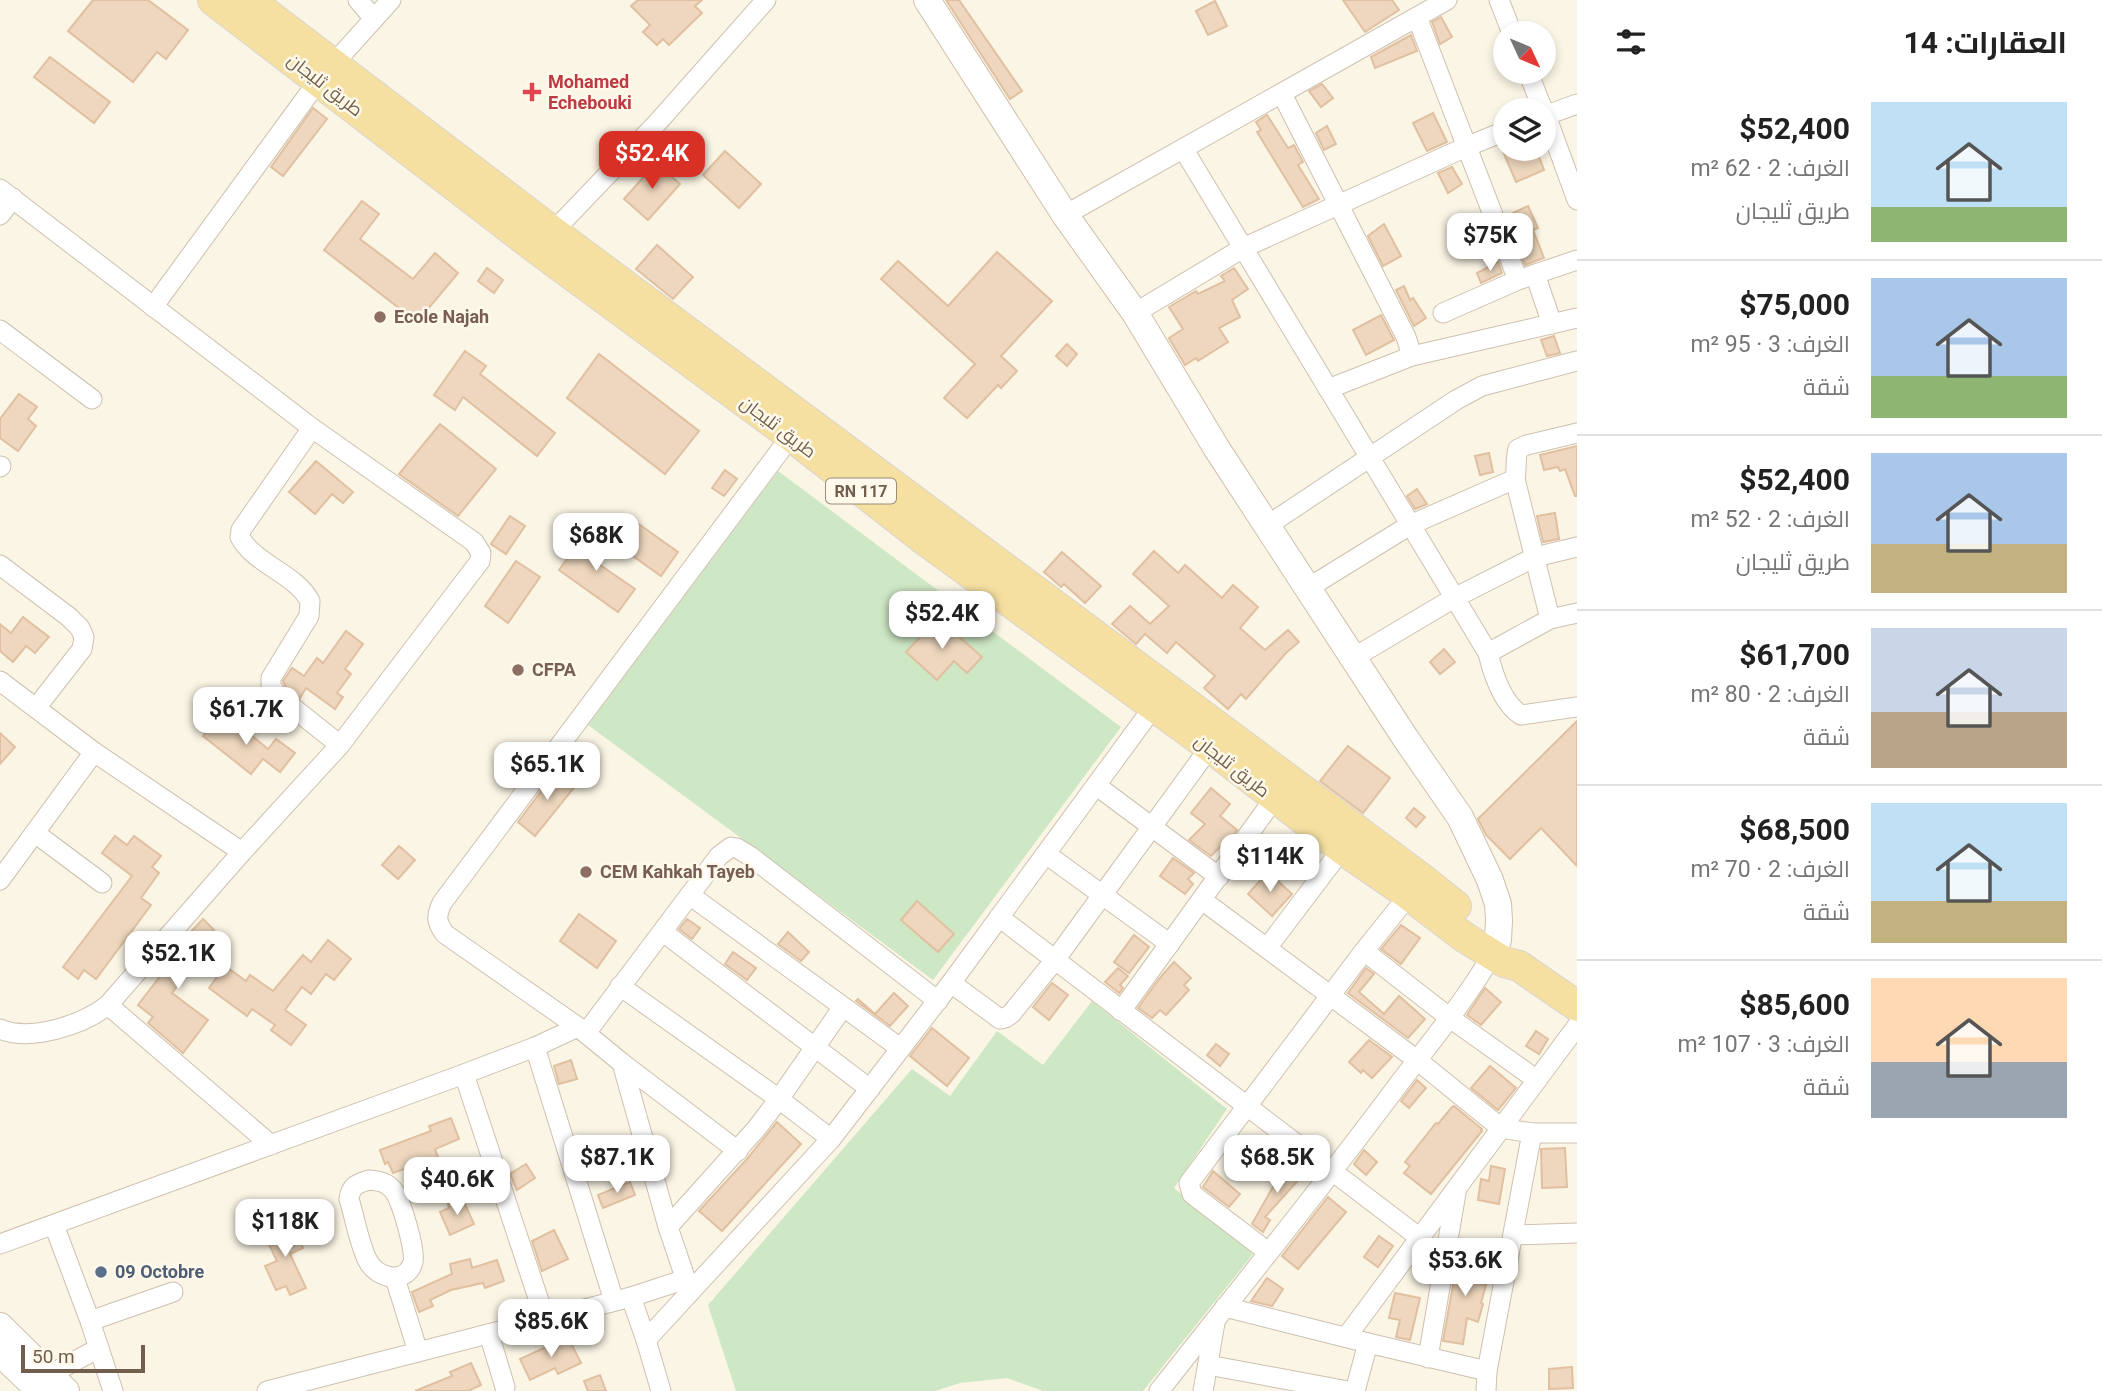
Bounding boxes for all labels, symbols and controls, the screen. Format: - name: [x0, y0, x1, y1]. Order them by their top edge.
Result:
- north arrow: [1493, 21, 1556, 84]
- map controls: [1493, 21, 1556, 161]
- icon: filters: [1612, 23, 1650, 61]
- text: العقارات: 14: [1903, 25, 2067, 60]
- street label: طريق ثليجان: [282, 49, 367, 122]
- place label: Mohamed Echebouki: [548, 71, 632, 113]
- marker: Mohamed Echebouki: [522, 82, 542, 102]
- button: layers: [1493, 98, 1556, 161]
- text: $52,400: [1739, 111, 1850, 146]
- icon: home: [1927, 130, 2011, 214]
- pin: $52.4K: [595, 132, 709, 191]
- text: $52.4K: [615, 140, 689, 167]
- text: الغرف: 2 · 62 m²: [1690, 155, 1850, 182]
- text: طريق ثليجان: [1736, 198, 1850, 225]
- pin: $75K: [1449, 214, 1531, 273]
- text: $75K: [1463, 222, 1517, 249]
- text: $75,000: [1739, 287, 1850, 322]
- place label: Ecole Najah: [394, 306, 489, 327]
- icon: home: [1927, 306, 2011, 390]
- marker: Ecole Najah: [372, 309, 388, 325]
- text: الغرف: 3 · 95 m²: [1690, 331, 1850, 358]
- text: شقة: [1803, 374, 1850, 401]
- street label: طريق ثليجان: [735, 391, 820, 463]
- text: $52,400: [1739, 462, 1850, 497]
- road number: RN 117: [826, 478, 896, 504]
- icon: home: [1927, 481, 2011, 565]
- text: الغرف: 2 · 52 m²: [1690, 506, 1850, 533]
- pin: $68K: [555, 514, 637, 573]
- text: $68K: [569, 522, 623, 549]
- text: طريق ثليجان: [1736, 549, 1850, 576]
- pin: $52.4K: [885, 592, 999, 651]
- text: $52.4K: [905, 600, 979, 627]
- text: $61,700: [1739, 637, 1850, 672]
- icon: home: [1927, 656, 2011, 740]
- place label: CFPA: [532, 659, 577, 680]
- marker: CFPA: [510, 662, 526, 678]
- text: الغرف: 2 · 80 m²: [1690, 681, 1850, 708]
- pin: $61.7K: [189, 688, 303, 747]
- text: $61.7K: [209, 696, 283, 723]
- text: شقة: [1803, 724, 1850, 751]
- street label: طريق ثليجان: [1189, 730, 1274, 803]
- pin: $65.1K: [490, 742, 604, 802]
- text: $65.1K: [510, 751, 584, 778]
- text: $68,500: [1739, 812, 1850, 847]
- icon: home: [1927, 831, 2011, 915]
- pin: $114K: [1221, 834, 1319, 894]
- text: $114K: [1236, 843, 1304, 870]
- text: الغرف: 2 · 70 m²: [1690, 856, 1850, 883]
- place label: CEM Kahkah Tayeb: [600, 861, 755, 882]
- marker: CEM Kahkah Tayeb: [578, 864, 594, 880]
- text: شقة: [1803, 899, 1850, 926]
- pin: $52.1K: [121, 932, 235, 991]
- text: $52.1K: [141, 940, 215, 967]
- text: $85,600: [1739, 987, 1850, 1022]
- icon: home: [1927, 1006, 2011, 1090]
- text: الغرف: 3 · 107 m²: [1677, 1031, 1850, 1058]
- text: شقة: [1803, 1074, 1850, 1101]
- pin: $87.1K: [560, 1136, 674, 1195]
- pin: $68.5K: [1220, 1136, 1334, 1195]
- text: $87.1K: [580, 1144, 654, 1171]
- text: $68.5K: [1240, 1144, 1314, 1171]
- pin: $40.6K: [400, 1158, 514, 1217]
- text: $40.6K: [420, 1166, 494, 1193]
- pin: $118K: [236, 1200, 334, 1259]
- text: $118K: [251, 1208, 319, 1235]
- pin: $53.6K: [1408, 1238, 1522, 1298]
- text: $53.6K: [1428, 1247, 1502, 1274]
- place label: 09 Octobre: [115, 1261, 204, 1282]
- marker: 09 Octobre: [93, 1264, 109, 1280]
- pin: $85.6K: [494, 1300, 608, 1359]
- text: $85.6K: [514, 1308, 588, 1335]
- scale bar: [21, 1342, 145, 1374]
- text: 50 m: [32, 1345, 75, 1368]

